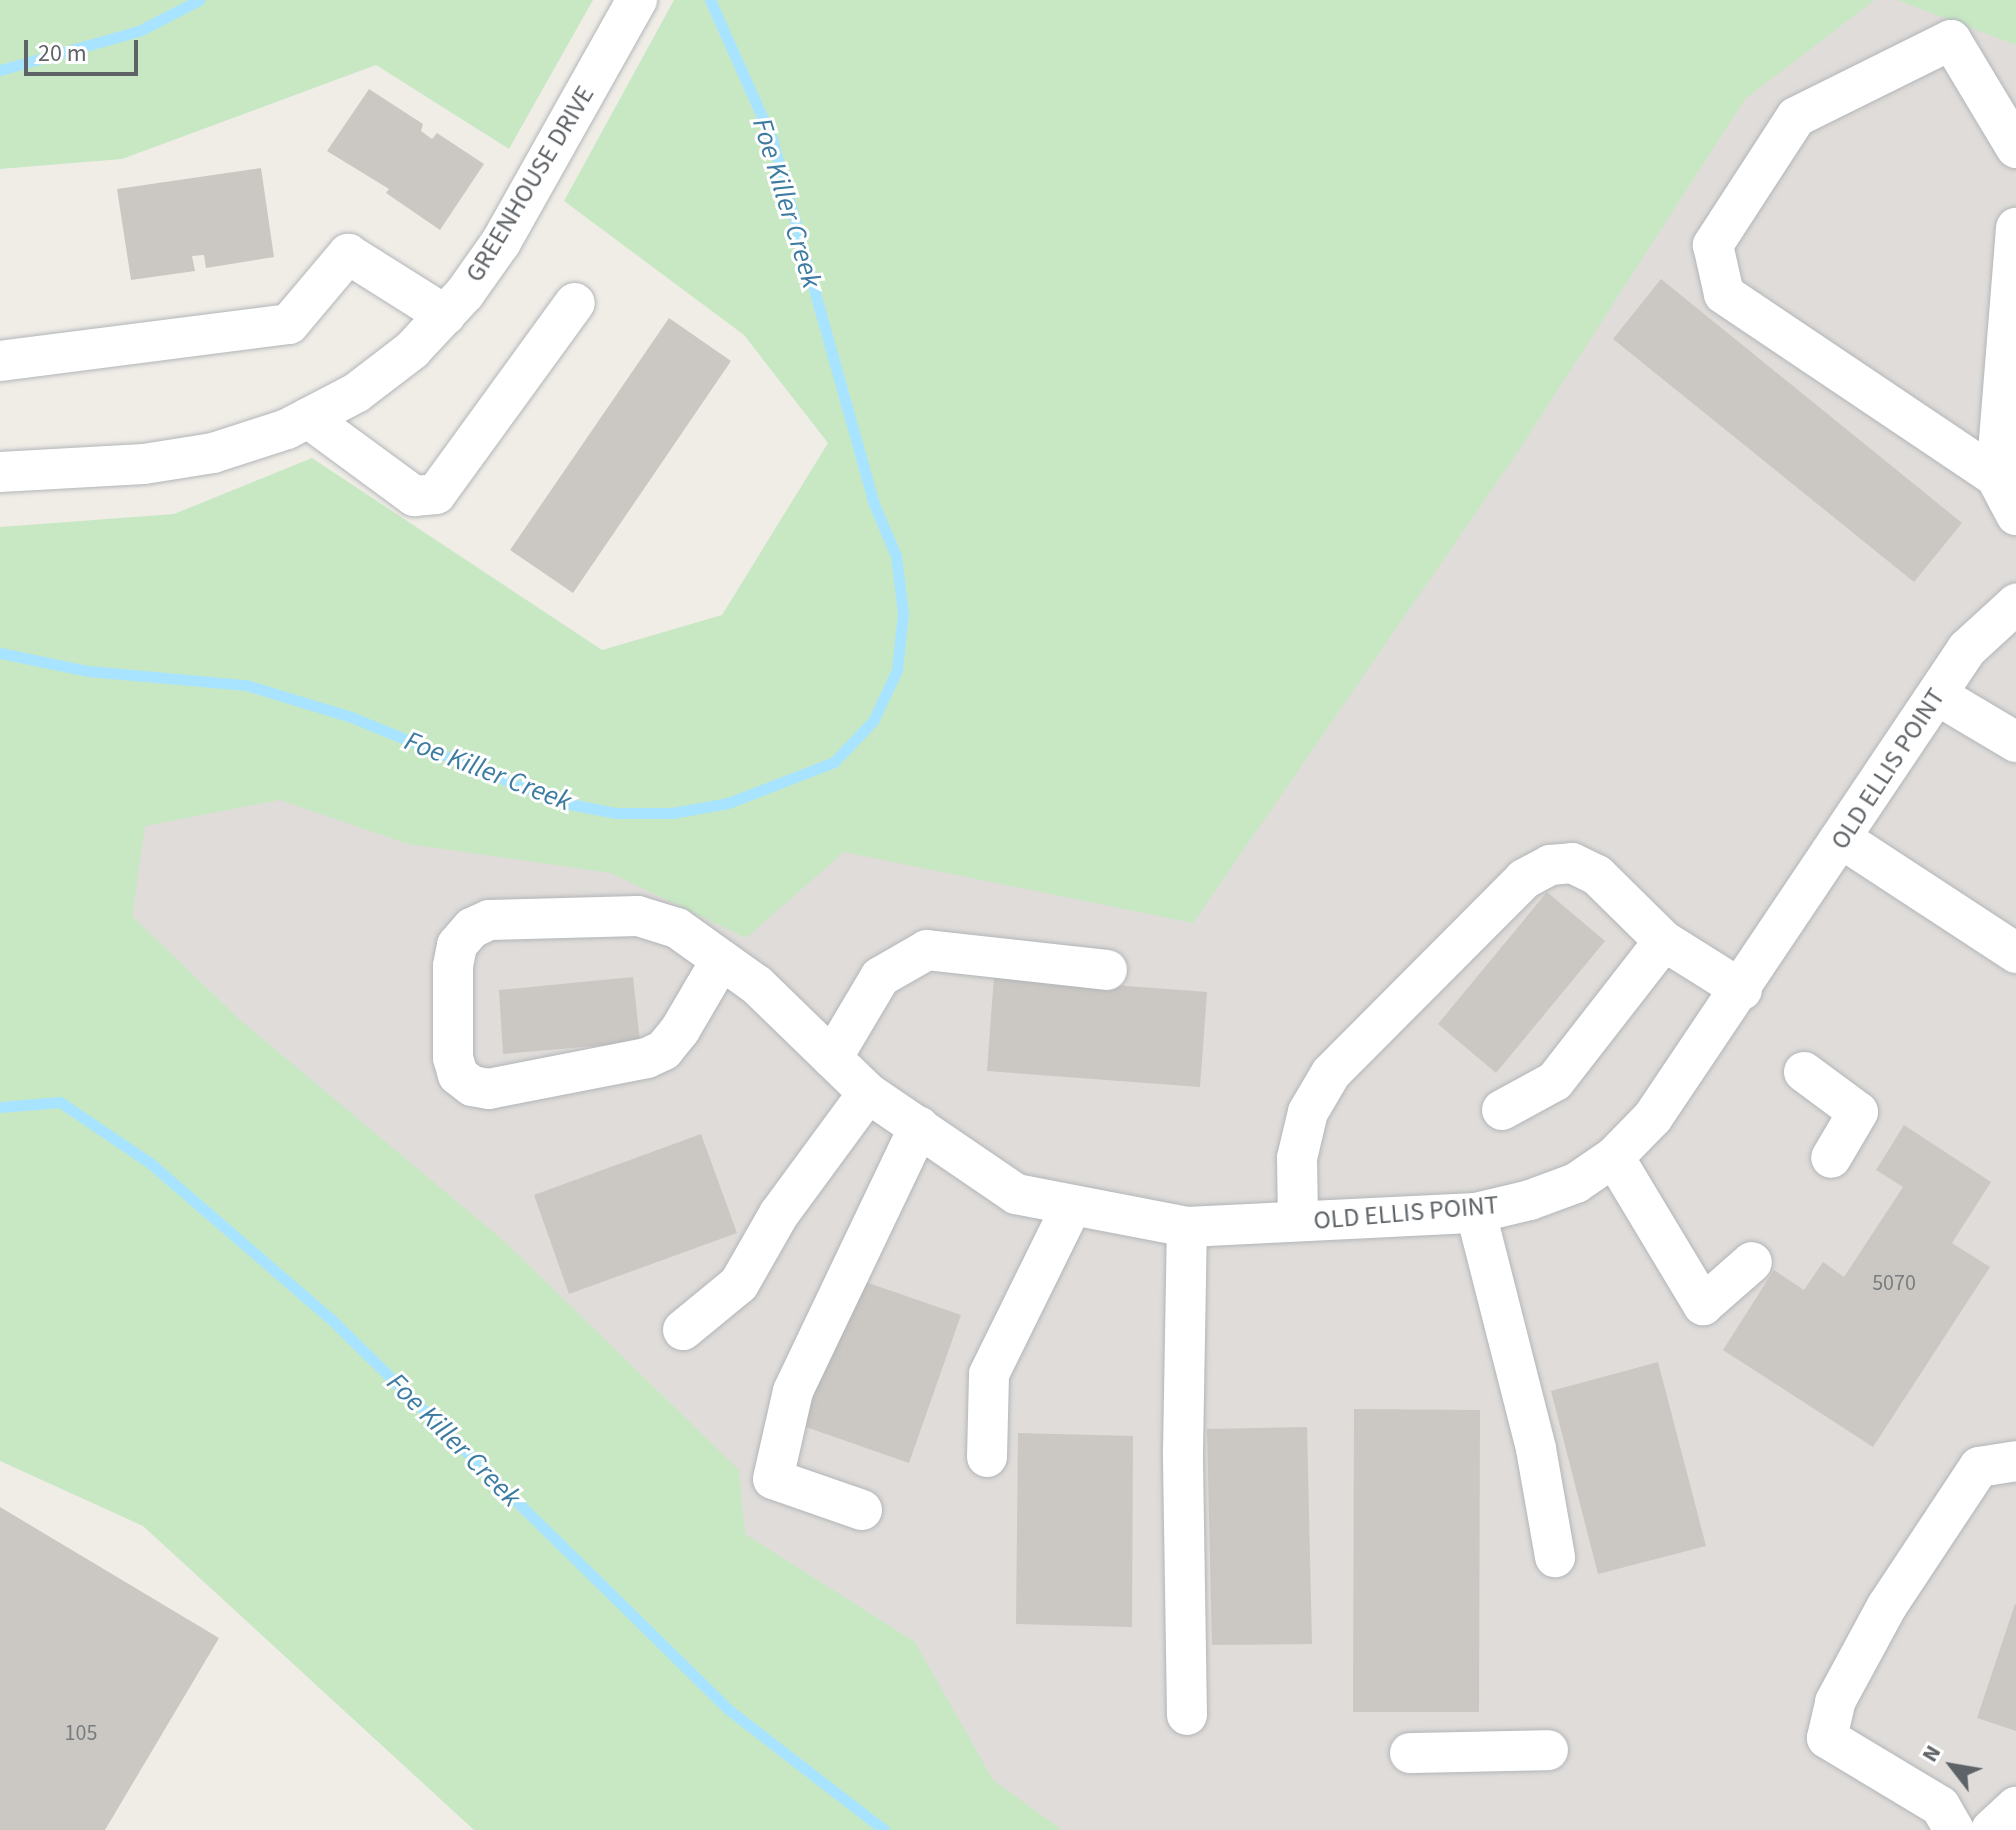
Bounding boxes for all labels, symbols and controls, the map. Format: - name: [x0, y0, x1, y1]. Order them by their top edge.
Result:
- scale bar: [28, 24, 142, 74]
- text: 20 m: [38, 36, 87, 71]
- street label: GREENHOUSE DRIVE: [459, 80, 601, 288]
- water label: Foe Killer Creek: [745, 114, 829, 292]
- street label: OLD ELLIS POINT: [1824, 683, 1952, 855]
- water label: Foe Killer Creek: [400, 724, 576, 818]
- street label: OLD ELLIS POINT: [1312, 1189, 1500, 1237]
- house number: 5070: [1872, 1271, 1916, 1297]
- water label: Foe Killer Creek: [380, 1366, 528, 1514]
- house number: 105: [65, 1721, 97, 1747]
- north arrow: [1912, 1726, 1992, 1806]
- text: N: [1914, 1739, 1949, 1768]

